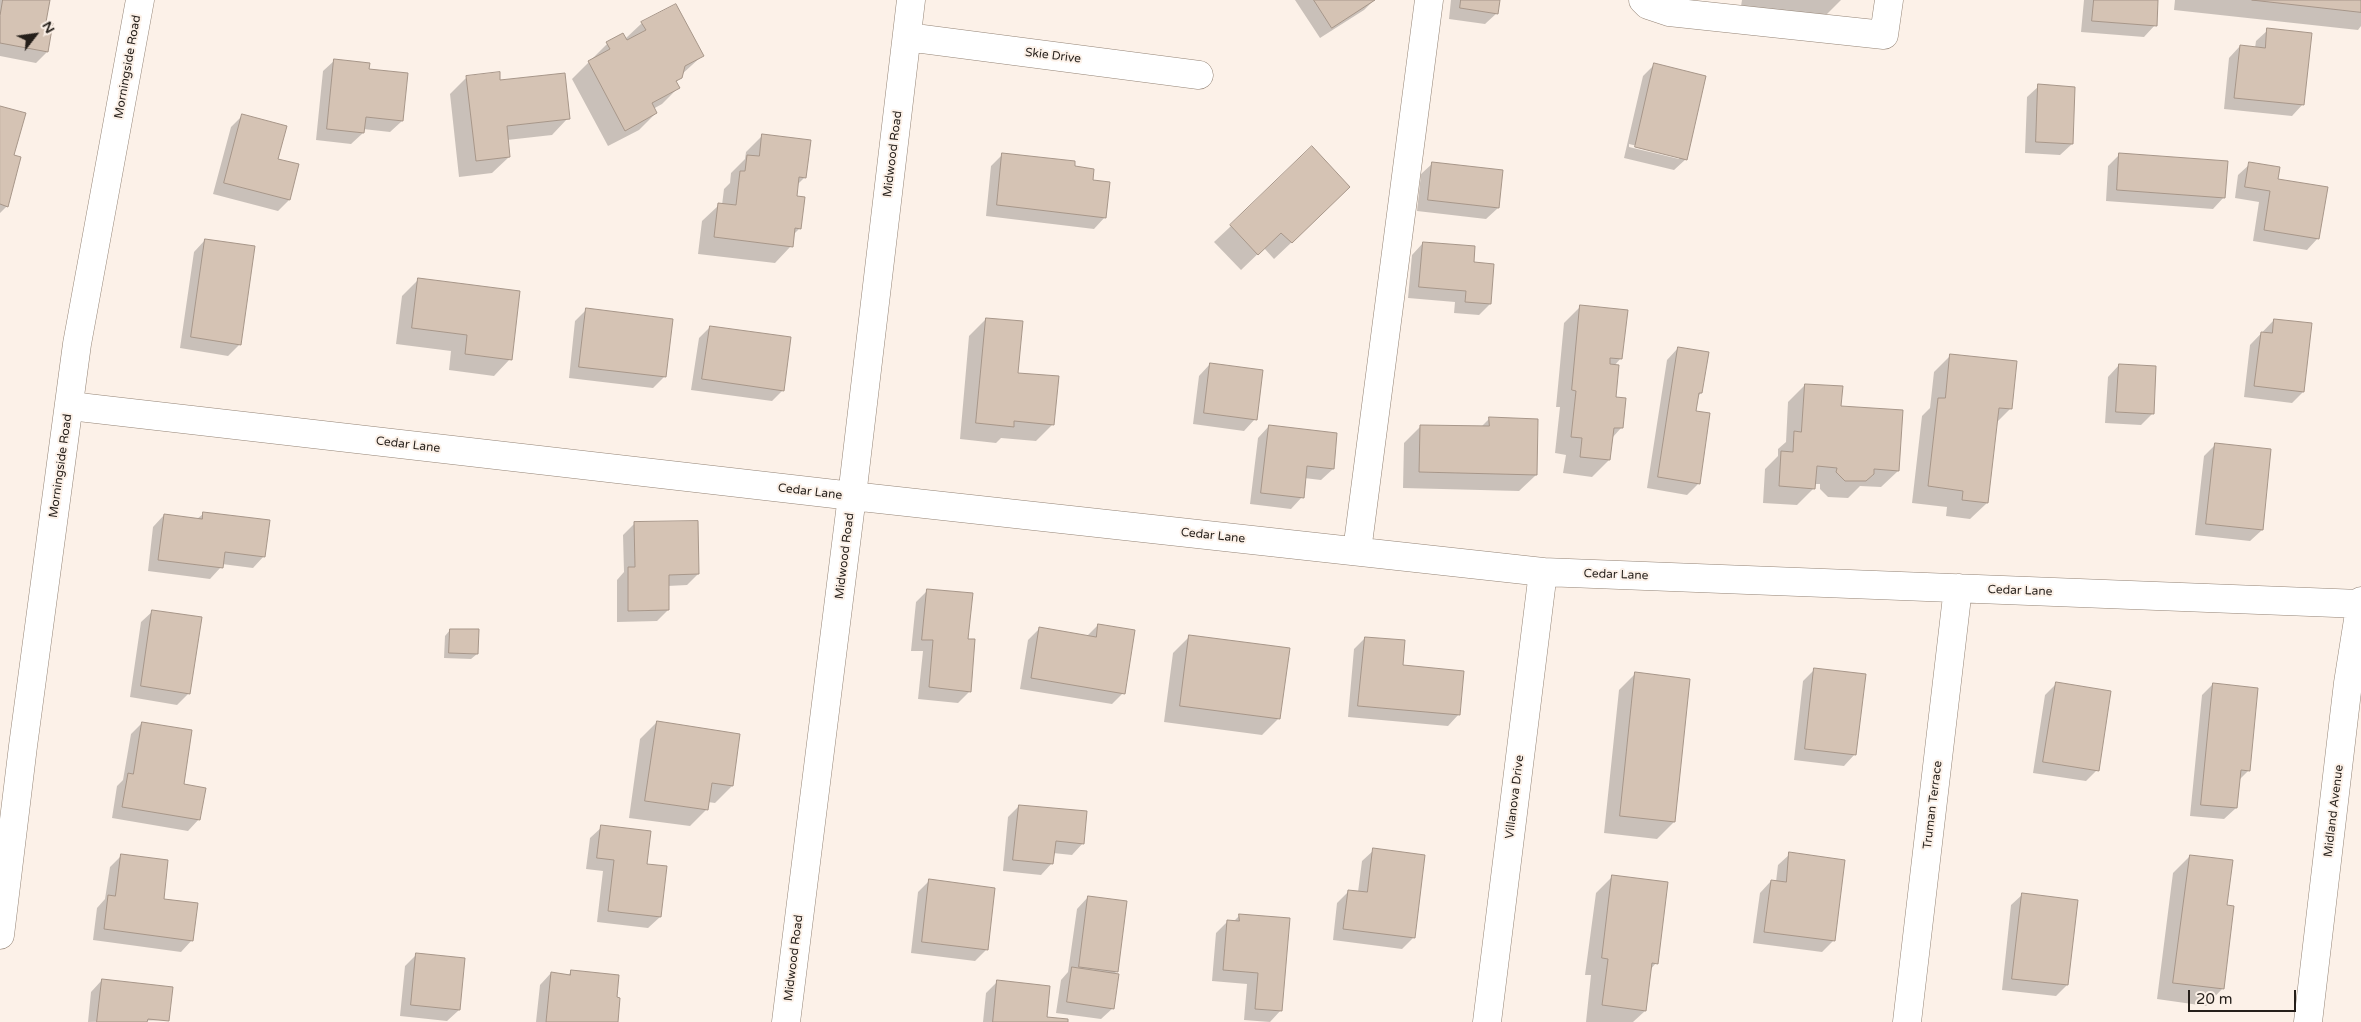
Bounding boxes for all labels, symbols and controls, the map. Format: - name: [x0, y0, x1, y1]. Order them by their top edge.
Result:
- north arrow: [10, 10, 60, 60]
- street label: Morningside Road: [112, 14, 144, 120]
- text: N: [38, 18, 59, 36]
- street label: Skie Drive: [1024, 45, 1082, 67]
- street label: Midwood Road: [881, 110, 905, 198]
- street label: Morningside Road: [47, 413, 75, 519]
- street label: Cedar Lane: [375, 434, 441, 456]
- street label: Cedar Lane: [777, 481, 843, 503]
- street label: Midwood Road: [833, 512, 857, 600]
- street label: Cedar Lane: [1180, 525, 1246, 547]
- street label: Cedar Lane: [1583, 567, 1649, 583]
- street label: Cedar Lane: [1987, 583, 2053, 599]
- street label: Villanova Drive: [1503, 754, 1527, 840]
- street label: Truman Terrace: [1920, 760, 1946, 850]
- street label: Midland Avenue: [2321, 764, 2347, 858]
- street label: Midwood Road: [782, 914, 806, 1002]
- scale bar: [2191, 980, 2298, 1012]
- text: 20 m: [2196, 990, 2233, 1008]

